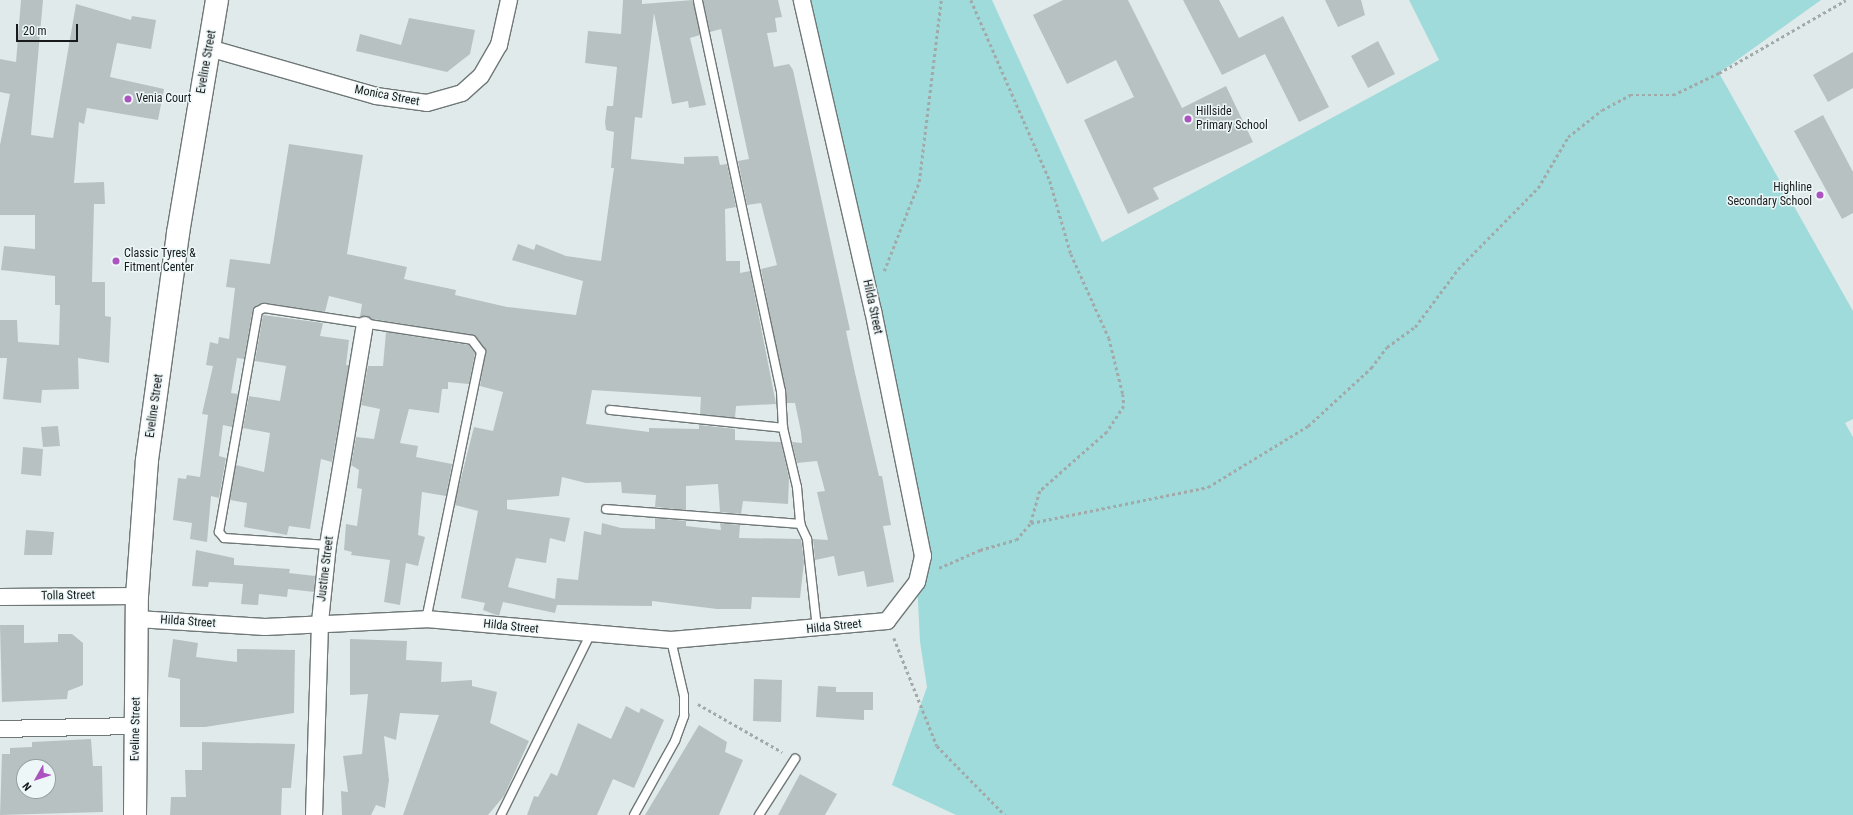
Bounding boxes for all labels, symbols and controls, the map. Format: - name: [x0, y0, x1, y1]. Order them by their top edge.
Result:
- scale bar: [18, 16, 80, 42]
- text: 20 m: [23, 24, 47, 38]
- street label: Eveline Street: [194, 29, 220, 95]
- street label: Monica Street: [353, 83, 421, 109]
- place label: Venia Court: [136, 92, 191, 106]
- marker: Venia Court: [123, 94, 133, 104]
- place label: Hillside Primary School: [1196, 105, 1268, 133]
- marker: Hillside Primary School: [1183, 114, 1193, 124]
- place label: Highline Secondary School: [1727, 181, 1812, 209]
- marker: Highline Secondary School: [1815, 190, 1825, 200]
- place label: Classic Tyres & Fitment Center: [124, 247, 196, 275]
- marker: Classic Tyres & Fitment Center: [111, 256, 121, 266]
- street label: Hilda Street: [859, 278, 885, 336]
- street label: Eveline Street: [143, 373, 167, 439]
- street label: Justine Street: [315, 536, 337, 602]
- street label: Tolla Street: [41, 588, 95, 604]
- street label: Hilda Street: [160, 613, 216, 631]
- street label: Hilda Street: [483, 617, 539, 637]
- street label: Hilda Street: [806, 617, 862, 637]
- street label: Eveline Street: [128, 697, 144, 761]
- north arrow: [16, 759, 56, 799]
- text: N: [20, 780, 34, 793]

